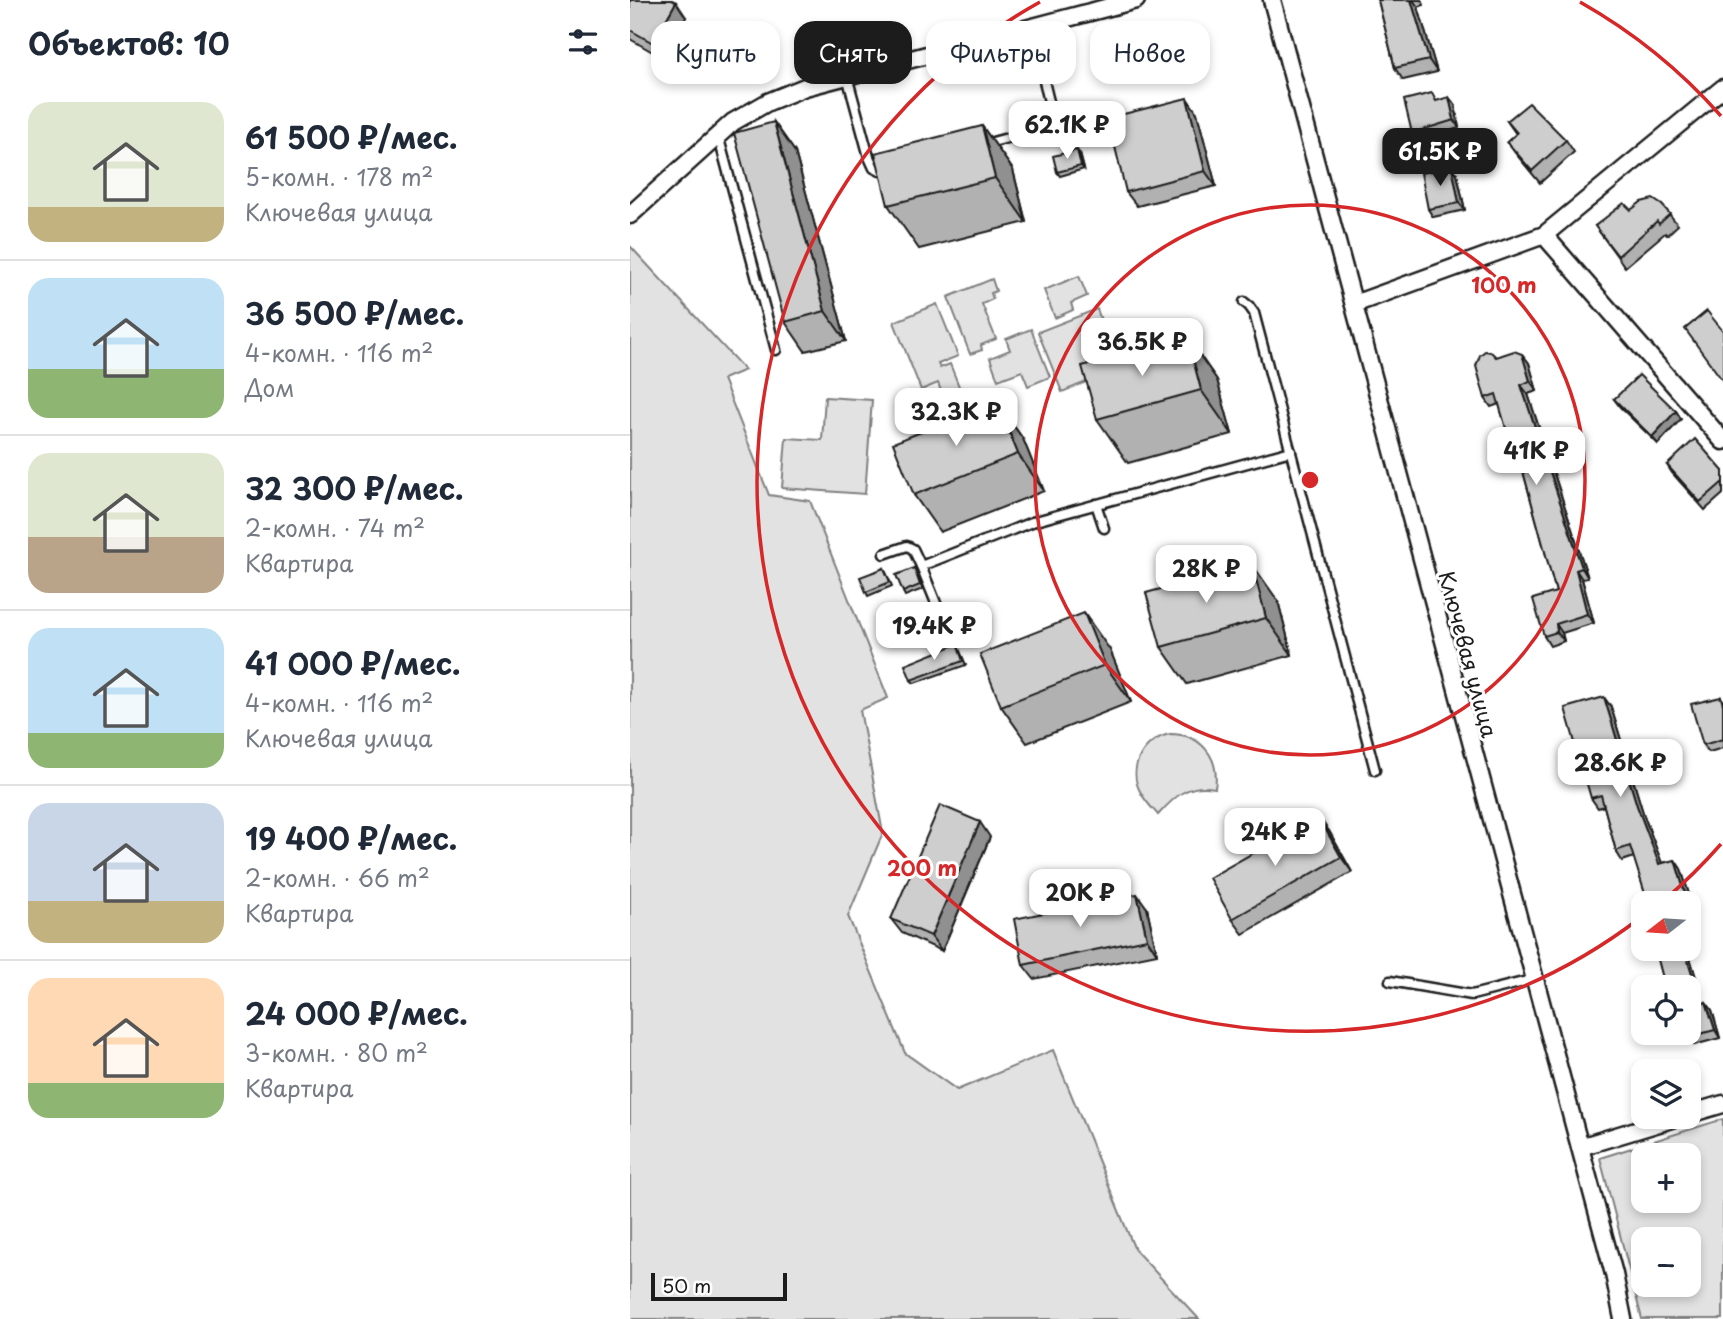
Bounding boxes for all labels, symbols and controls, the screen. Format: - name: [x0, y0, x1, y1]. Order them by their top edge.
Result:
- text: Объектов: 10: [28, 20, 230, 65]
- chip: Купить: [651, 21, 780, 84]
- chip: Снять: [794, 21, 912, 84]
- chip: Фильтры: [926, 21, 1076, 84]
- chip: Новое: [1090, 21, 1210, 84]
- icon: filters: [564, 23, 602, 61]
- pin: 62.1K ₽: [1002, 102, 1132, 161]
- text: 62.1K ₽: [1025, 106, 1109, 141]
- text: 61 500 ₽/мес.: [245, 114, 457, 159]
- pin: 61.5K ₽: [1375, 128, 1505, 188]
- icon: home: [84, 130, 168, 214]
- text: 61.5K ₽: [1398, 133, 1482, 168]
- text: 5-комн. · 178 m²: [245, 159, 433, 194]
- text: Ключевая улица: [245, 194, 432, 229]
- text: 100 m: [1471, 268, 1537, 300]
- text: 36 500 ₽/мес.: [245, 290, 464, 335]
- icon: home: [84, 306, 168, 390]
- pin: 36.5K ₽: [1077, 318, 1207, 378]
- text: 36.5K ₽: [1097, 323, 1187, 358]
- text: 4-комн. · 116 m²: [245, 335, 433, 370]
- text: Дом: [245, 370, 294, 405]
- pin: 32.3K ₽: [891, 388, 1021, 448]
- text: 32.3K ₽: [911, 393, 1001, 428]
- pin: 41K ₽: [1487, 428, 1585, 487]
- text: 41K ₽: [1503, 432, 1569, 467]
- text: 32 300 ₽/мес.: [245, 465, 464, 510]
- centre of rings: [1298, 468, 1322, 492]
- icon: home: [84, 481, 168, 565]
- text: 2-комн. · 74 m²: [245, 510, 425, 545]
- text: Квартира: [245, 545, 353, 580]
- pin: 28K ₽: [1157, 546, 1255, 605]
- text: 28K ₽: [1172, 550, 1240, 585]
- street label: Ключевая улица: [1431, 567, 1507, 742]
- pin: 19.4K ₽: [869, 602, 999, 662]
- text: 19.4K ₽: [892, 607, 976, 642]
- text: 41 000 ₽/мес.: [245, 640, 460, 685]
- icon: home: [84, 656, 168, 740]
- text: 4-комн. · 116 m²: [245, 685, 433, 720]
- text: Ключевая улица: [245, 720, 432, 755]
- pin: 28.6K ₽: [1555, 740, 1685, 799]
- text: 28.6K ₽: [1574, 744, 1666, 779]
- pin: 24K ₽: [1226, 808, 1324, 868]
- text: 24K ₽: [1240, 813, 1310, 848]
- text: 19 400 ₽/мес.: [245, 815, 457, 860]
- icon: home: [84, 831, 168, 915]
- text: 200 m: [887, 851, 957, 883]
- text: 2-комн. · 66 m²: [245, 860, 430, 895]
- pin: 20K ₽: [1031, 870, 1129, 929]
- text: 20K ₽: [1045, 874, 1115, 909]
- north arrow: [1631, 891, 1701, 961]
- map controls: [1631, 891, 1701, 1297]
- text: Квартира: [245, 895, 353, 930]
- button: locate: [1631, 975, 1701, 1045]
- text: 24 000 ₽/мес.: [245, 990, 468, 1035]
- icon: home: [84, 1006, 168, 1090]
- text: 3-комн. · 80 m²: [245, 1035, 428, 1070]
- button: layers: [1631, 1059, 1701, 1129]
- text: Квартира: [245, 1070, 353, 1105]
- button: +: [1631, 1143, 1701, 1213]
- button: −: [1631, 1227, 1701, 1297]
- scale bar: [651, 1270, 788, 1302]
- text: 50 m: [662, 1271, 711, 1299]

